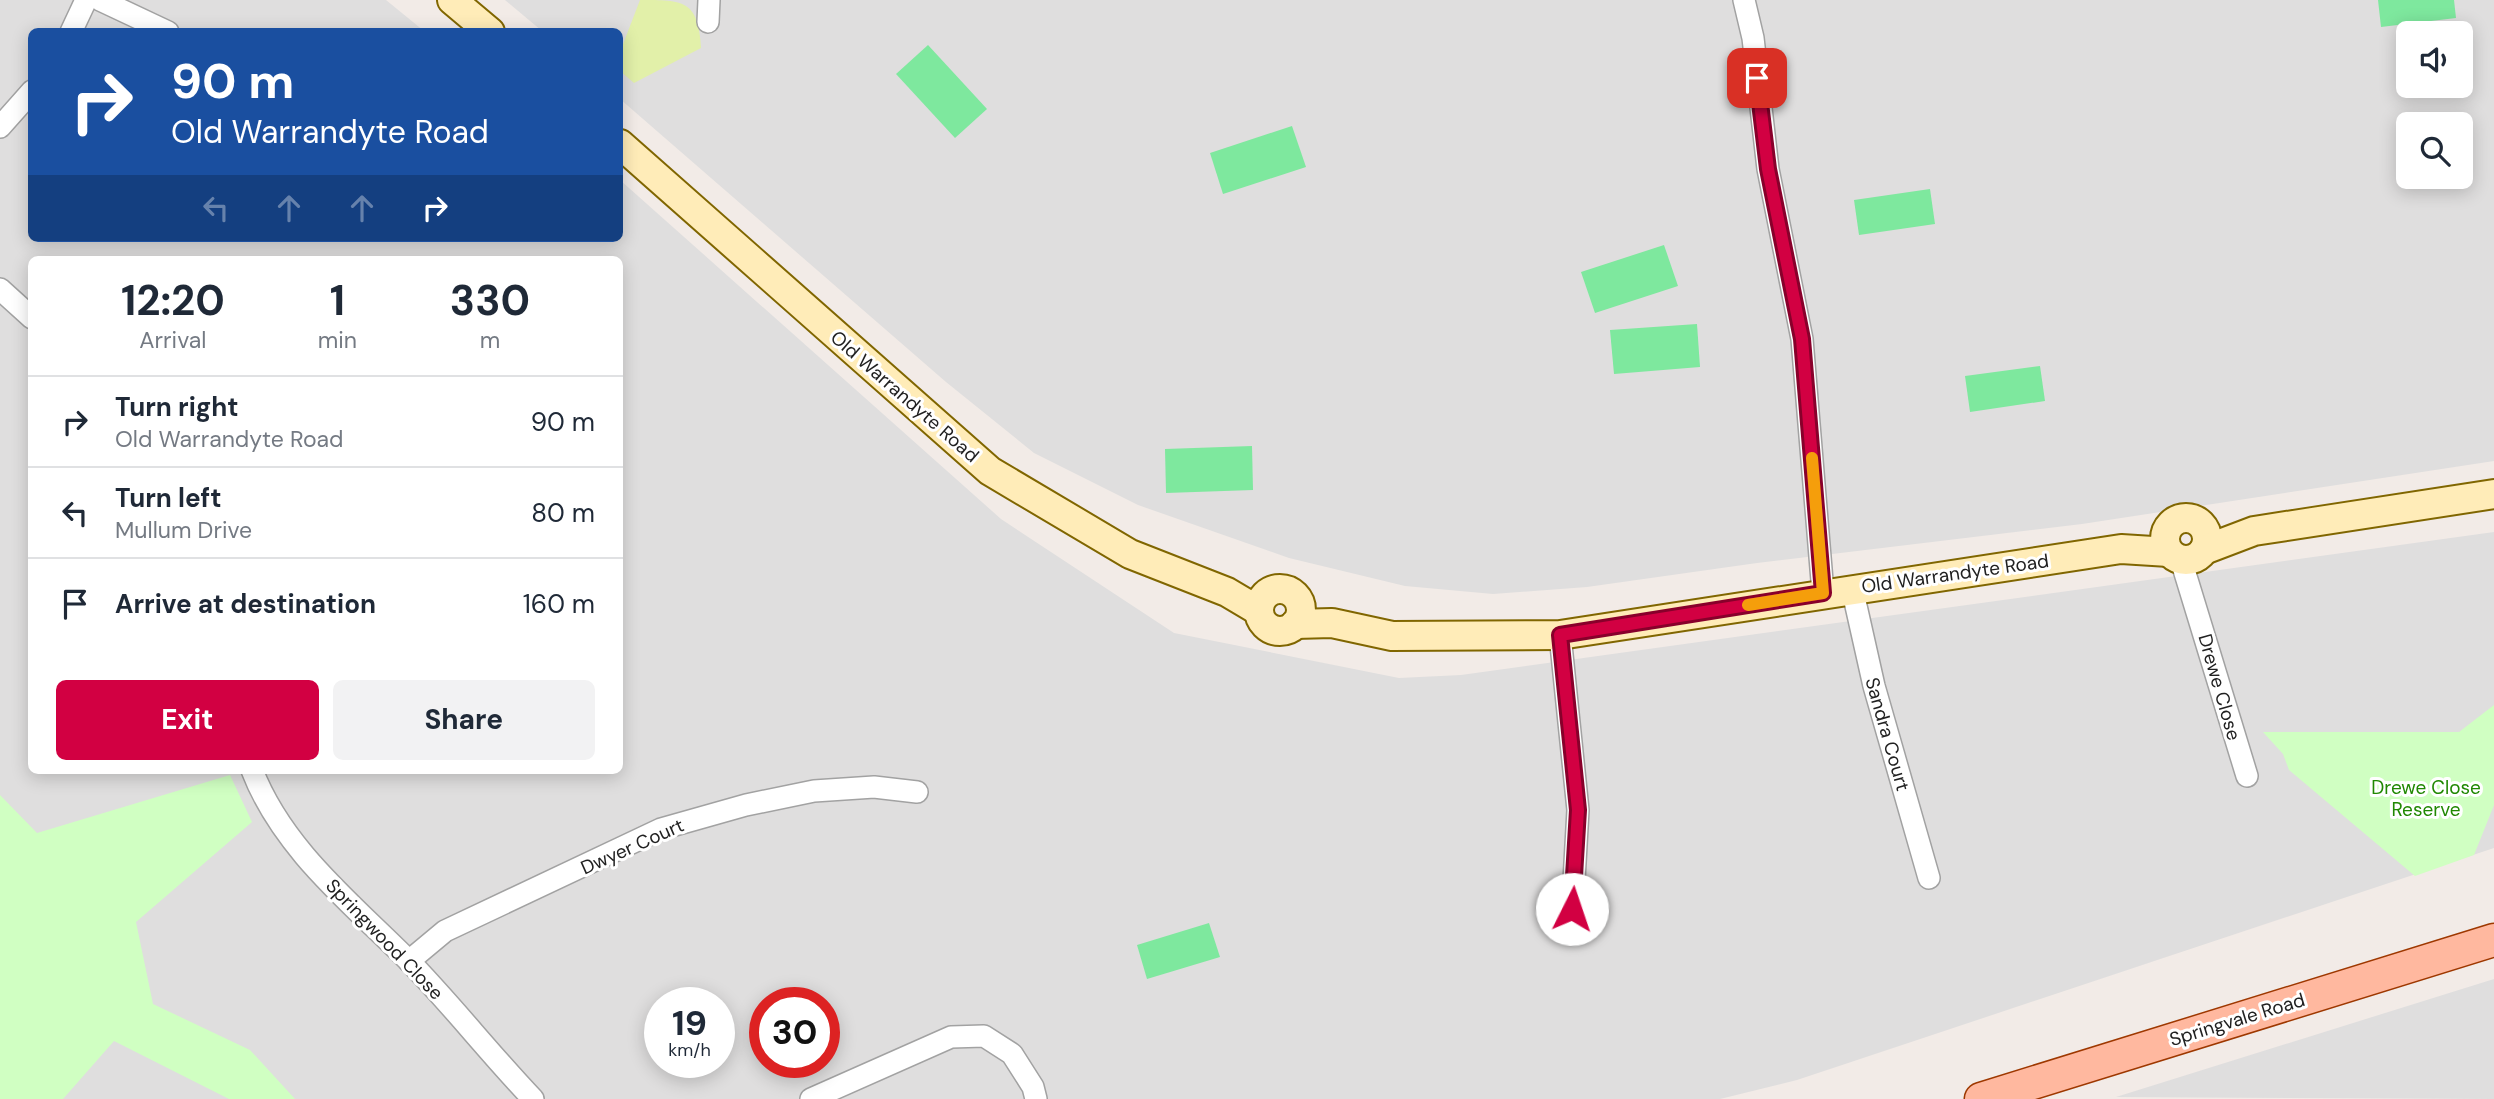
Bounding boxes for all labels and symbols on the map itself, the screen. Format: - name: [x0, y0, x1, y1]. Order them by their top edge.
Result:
- pin: [1727, 48, 1787, 108]
- street label: Old Warrandyte Road: [825, 325, 984, 468]
- street label: Old Warrandyte Road: [1860, 548, 2050, 599]
- street label: Drewe Close: [2192, 631, 2247, 743]
- street label: Sandra Court: [1859, 675, 1916, 794]
- park label: Drewe Close Reserve: [2371, 775, 2481, 822]
- street label: Dwyer Court: [577, 813, 688, 880]
- position arrow: [1535, 872, 1609, 946]
- street label: Springwood Close: [320, 873, 449, 1005]
- speed limit sign: 30: [749, 987, 840, 1078]
- street label: Springvale Road: [2166, 987, 2308, 1052]

